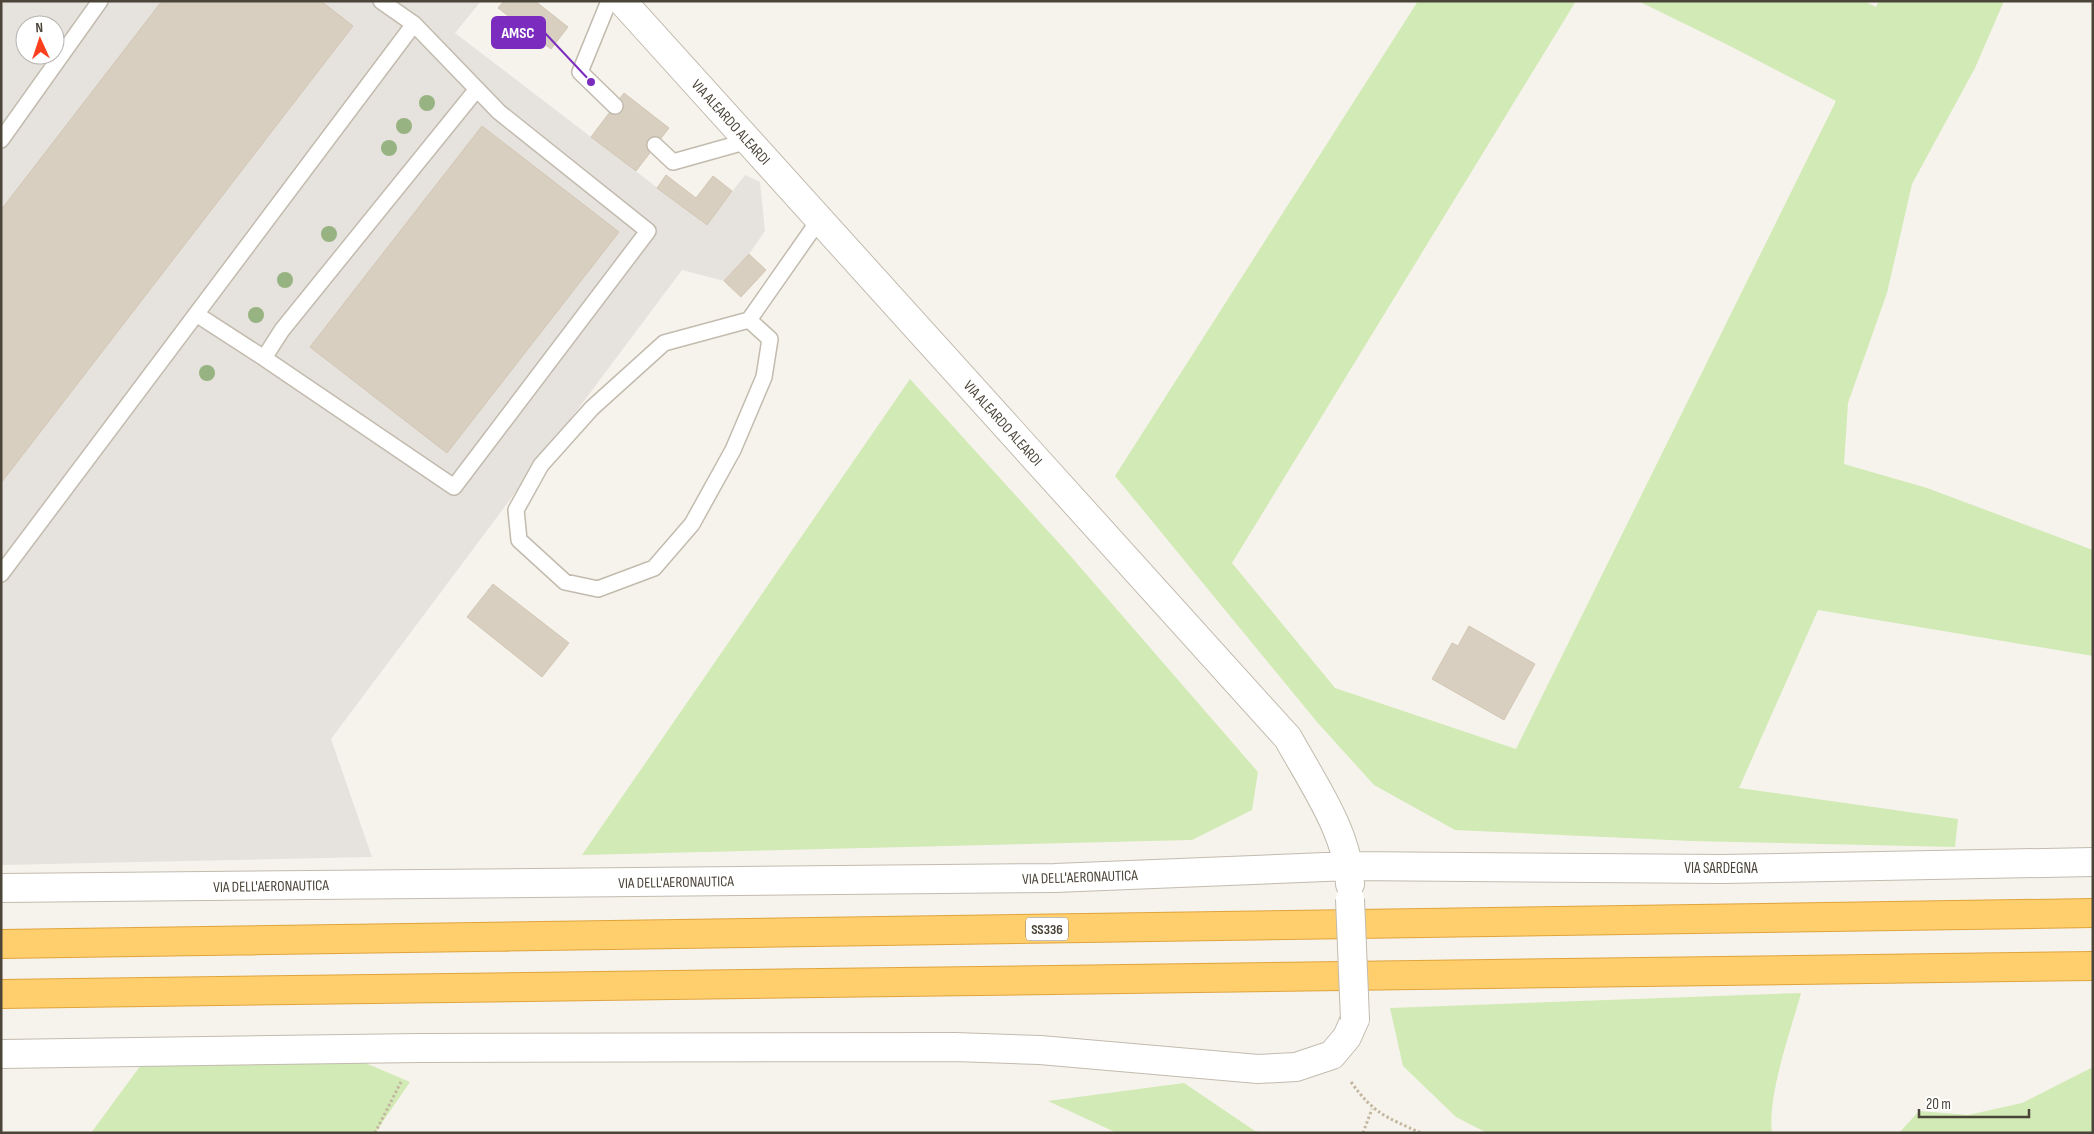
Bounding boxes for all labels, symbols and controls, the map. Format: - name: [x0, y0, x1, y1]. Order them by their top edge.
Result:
- north arrow: [15, 15, 65, 65]
- callout: AMSC: [492, 17, 545, 48]
- text: N: [35, 19, 44, 36]
- text: AMSC: [500, 24, 535, 43]
- street label: VIA ALEARDO ALEARDI: [687, 76, 774, 169]
- street label: VIA ALEARDO ALEARDI: [959, 377, 1046, 470]
- street label: VIA SARDEGNA: [1684, 859, 1758, 878]
- street label: VIA DELL'AERONAUTICA: [1022, 866, 1139, 889]
- street label: VIA DELL'AERONAUTICA: [618, 872, 735, 893]
- street label: VIA DELL'AERONAUTICA: [213, 876, 330, 897]
- road number: SS336: [1026, 918, 1068, 941]
- scale bar: [1919, 1086, 2029, 1118]
- text: 20 m: [1926, 1095, 1951, 1114]

